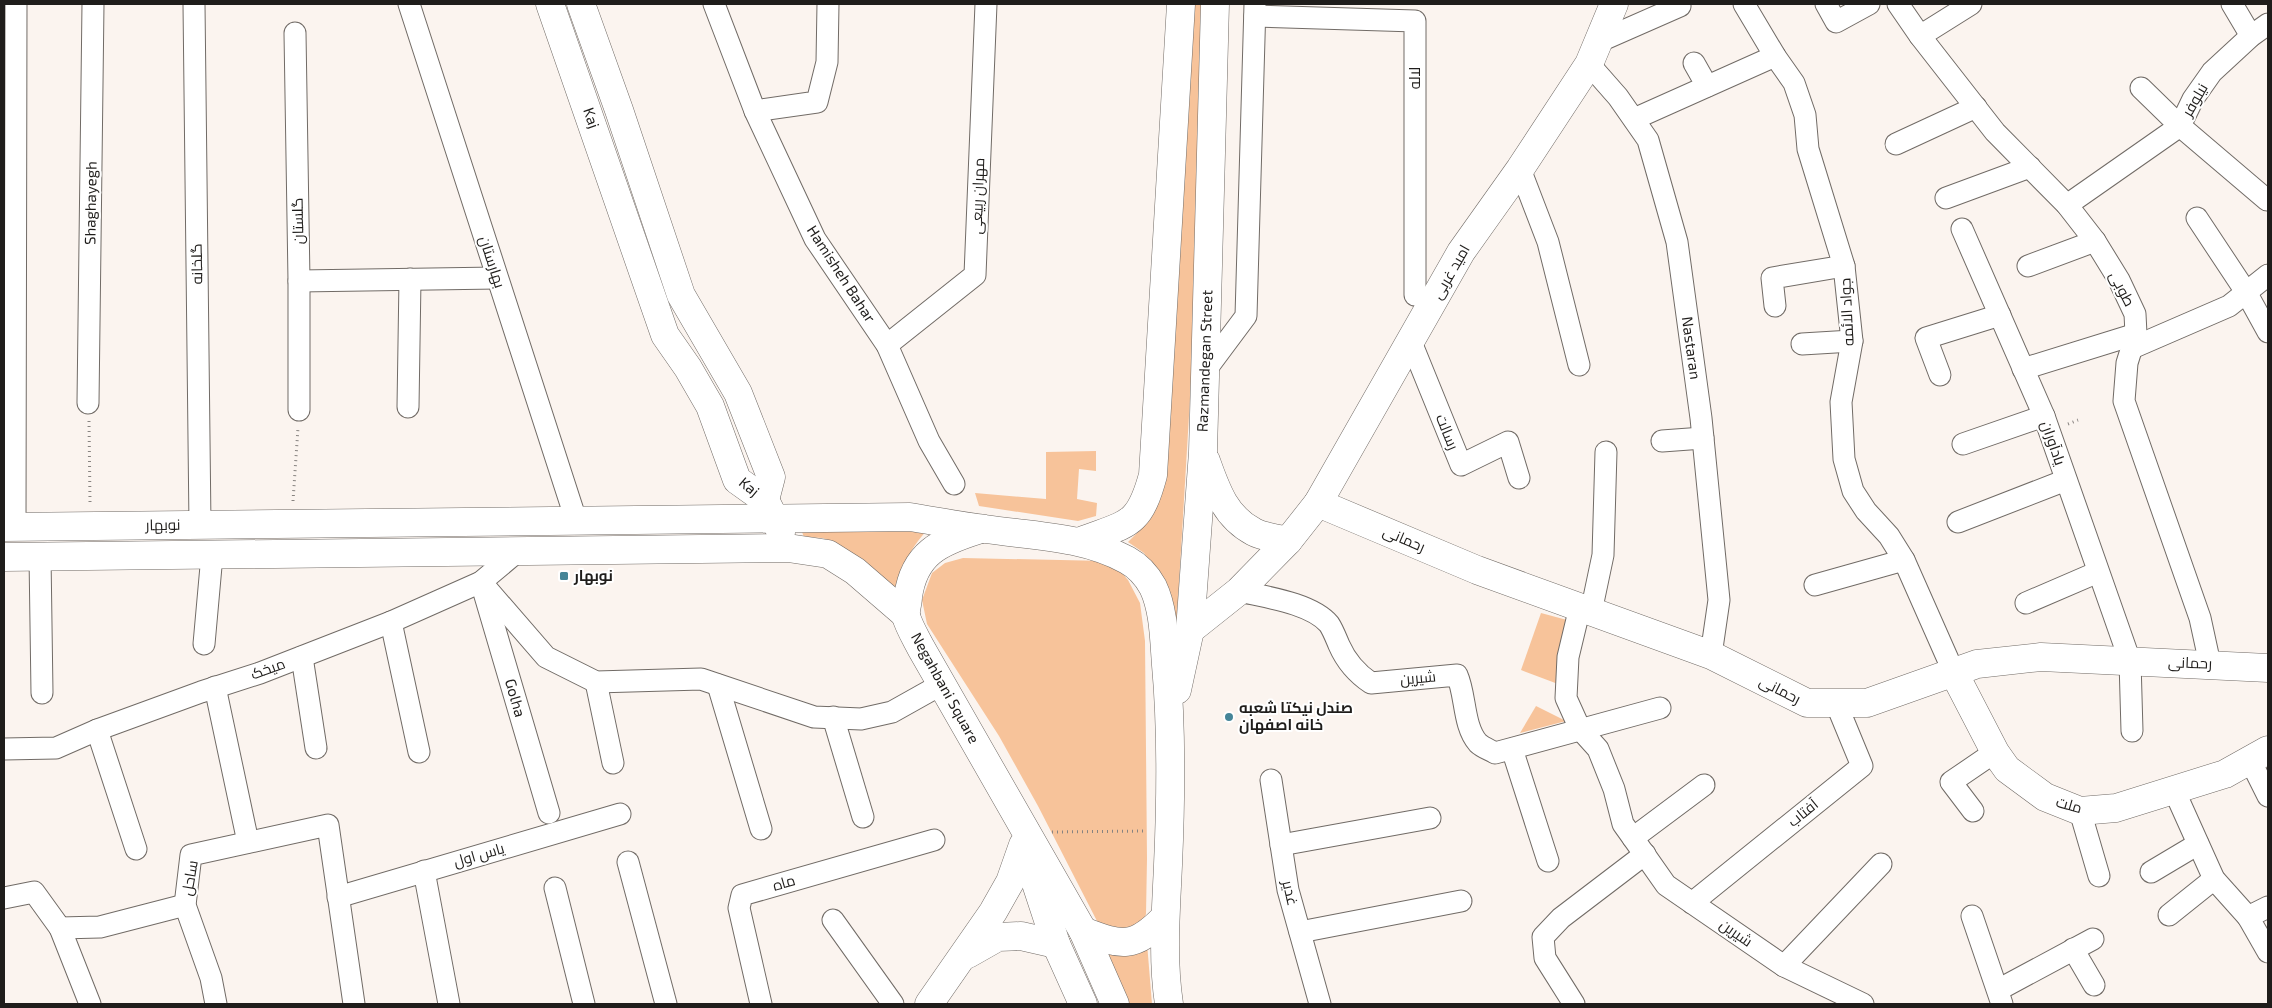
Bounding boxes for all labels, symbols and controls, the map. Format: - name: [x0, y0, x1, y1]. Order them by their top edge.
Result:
- street label: لاله: [1405, 67, 1423, 89]
- street label: نیلوفر: [2177, 80, 2212, 121]
- street label: Kaj: [579, 105, 604, 131]
- street label: مهران ربیعی: [967, 157, 989, 235]
- street label: Shaghayegh: [80, 161, 100, 245]
- street label: گلستان: [288, 198, 308, 244]
- street label: Hamisheh Bahar: [804, 222, 880, 325]
- street label: بهارستان: [474, 233, 510, 291]
- street label: امید غربی: [1427, 241, 1475, 303]
- street label: گلخانه: [187, 243, 205, 285]
- street label: طوبی: [2105, 268, 2139, 310]
- street label: جواد الائمه: [1835, 278, 1858, 347]
- street label: Razmandegan Street: [1193, 289, 1215, 432]
- street label: Nastaran: [1679, 315, 1705, 380]
- street label: رسالت: [1432, 411, 1463, 453]
- street label: یادآوران: [2036, 418, 2070, 468]
- street label: Kaj: [735, 473, 763, 501]
- street label: نوبهار: [144, 515, 181, 535]
- street label: رحمانی: [1380, 521, 1428, 557]
- place label: نوبهار: [573, 566, 613, 585]
- marker: نوبهار: [558, 570, 570, 582]
- street label: Negahbani Square: [908, 629, 984, 746]
- street label: رحمانی: [2168, 652, 2212, 674]
- street label: میخک: [248, 654, 287, 683]
- street label: شیرین: [1399, 666, 1437, 690]
- street label: رحمانی: [1756, 671, 1804, 709]
- street label: Golha: [502, 676, 530, 719]
- place label: صندل نیکتا شعبه خانه اصفهان: [1239, 698, 1353, 734]
- marker: صندل نیکتا شعبه خانه اصفهان: [1223, 711, 1235, 723]
- street label: ملت: [2054, 792, 2084, 816]
- street label: آفتاب: [1784, 795, 1821, 830]
- street label: یاس اول: [451, 838, 507, 872]
- street label: ساحل: [177, 859, 203, 897]
- street label: ماه: [770, 870, 797, 894]
- street label: غدیر: [1278, 877, 1303, 907]
- street label: شیرین: [1716, 915, 1756, 951]

